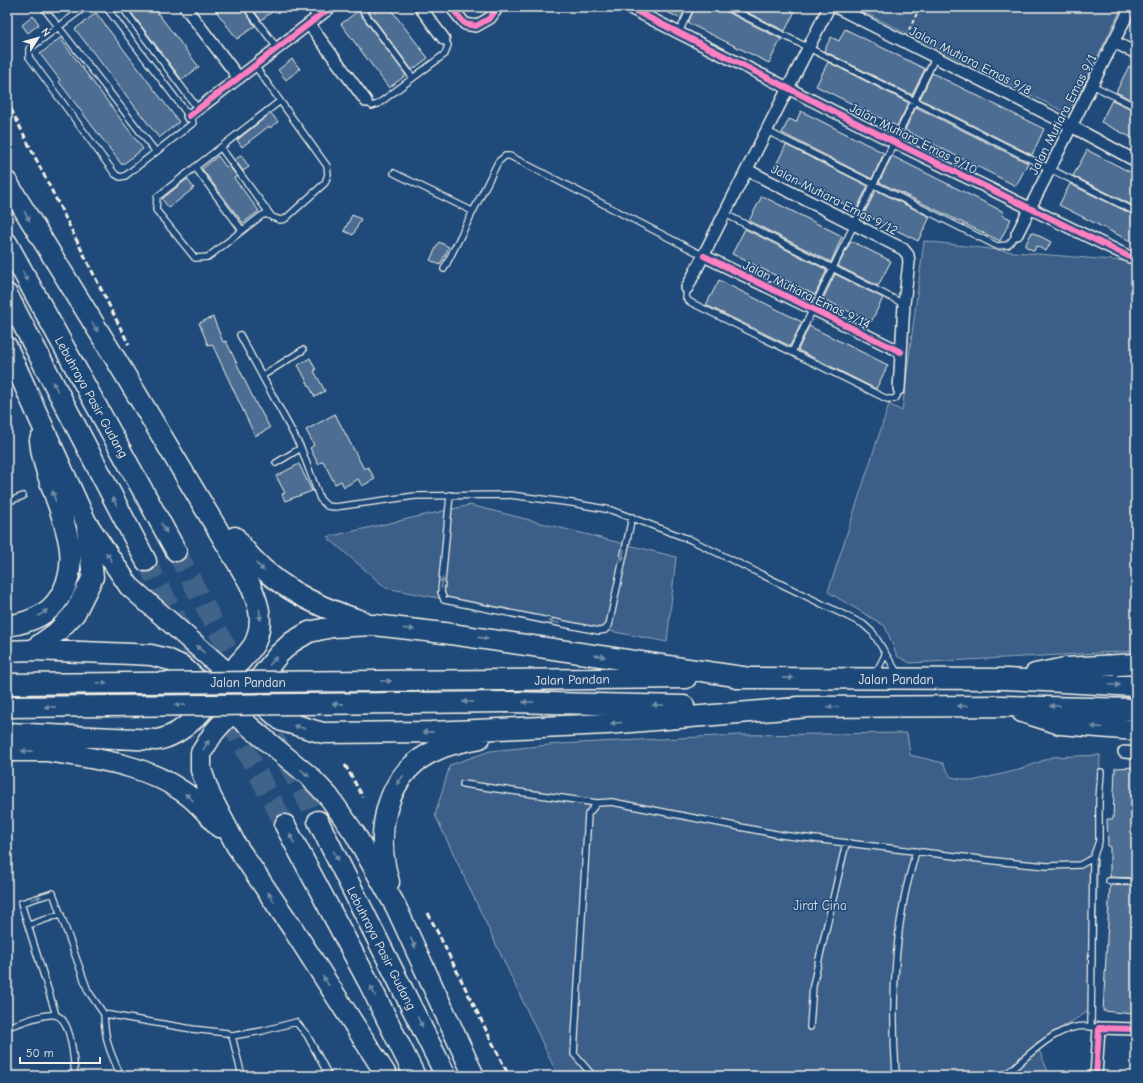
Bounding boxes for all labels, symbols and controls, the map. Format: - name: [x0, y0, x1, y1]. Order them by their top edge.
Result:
- north arrow: [18, 18, 58, 58]
- street label: Jalan Mutiara Emas 9/8: [907, 23, 1035, 98]
- text: N: [38, 26, 53, 39]
- street label: Jalan Mutiara Emas 9/1: [1025, 51, 1099, 177]
- street label: Jalan Mutiara Emas 9/10: [847, 100, 980, 177]
- street label: Jalan Mutiara Emas 9/12: [769, 161, 901, 238]
- one-way arrow: [23, 210, 30, 222]
- street label: Jalan Mutiara Emas 9/14: [741, 257, 873, 332]
- one-way arrow: [22, 270, 29, 282]
- one-way arrow: [92, 321, 99, 332]
- street label: Lebuhraya Pasir Gudang: [52, 334, 131, 461]
- one-way arrow: [52, 380, 59, 392]
- one-way arrow: [51, 489, 57, 501]
- one-way arrow: [112, 496, 118, 507]
- one-way arrow: [160, 522, 167, 534]
- one-way arrow: [620, 549, 626, 562]
- one-way arrow: [105, 552, 113, 563]
- one-way arrow: [255, 562, 265, 571]
- one-way arrow: [438, 577, 445, 589]
- one-way arrow: [38, 609, 48, 617]
- one-way arrow: [256, 609, 263, 621]
- one-way arrow: [548, 619, 560, 625]
- one-way arrow: [403, 625, 415, 632]
- one-way arrow: [477, 635, 489, 641]
- one-way arrow: [195, 645, 205, 654]
- one-way arrow: [594, 653, 606, 659]
- one-way arrow: [268, 656, 277, 666]
- street label: Jalan Pandan: [534, 671, 610, 688]
- street label: Jalan Pandan: [858, 672, 934, 687]
- street label: Jalan Pandan: [210, 675, 286, 690]
- one-way arrow: [782, 675, 795, 681]
- one-way arrow: [380, 678, 393, 684]
- one-way arrow: [96, 680, 109, 686]
- one-way arrow: [1109, 682, 1121, 689]
- one-way arrow: [461, 699, 474, 705]
- one-way arrow: [521, 699, 534, 705]
- one-way arrow: [331, 701, 344, 707]
- one-way arrow: [173, 702, 186, 708]
- one-way arrow: [652, 702, 664, 709]
- one-way arrow: [44, 703, 56, 710]
- one-way arrow: [827, 703, 839, 710]
- one-way arrow: [956, 703, 969, 709]
- one-way arrow: [1048, 703, 1061, 709]
- one-way arrow: [610, 719, 622, 726]
- one-way arrow: [1091, 723, 1103, 730]
- one-way arrow: [292, 724, 304, 730]
- one-way arrow: [422, 728, 434, 735]
- one-way arrow: [202, 740, 210, 750]
- one-way arrow: [20, 748, 33, 754]
- one-way arrow: [300, 769, 310, 778]
- one-way arrow: [396, 774, 404, 785]
- one-way arrow: [184, 792, 194, 801]
- one-way arrow: [289, 833, 296, 845]
- one-way arrow: [332, 850, 339, 862]
- street label: Lebuhraya Pasir Gudang: [344, 884, 419, 1012]
- one-way arrow: [267, 891, 275, 902]
- one-way arrow: [30, 895, 42, 901]
- park label: Jirat Cina: [793, 898, 847, 913]
- one-way arrow: [410, 937, 416, 948]
- one-way arrow: [323, 975, 330, 987]
- one-way arrow: [370, 985, 376, 997]
- one-way arrow: [416, 1016, 423, 1028]
- scale bar: [20, 1039, 100, 1065]
- text: 50 m: [26, 1046, 54, 1060]

